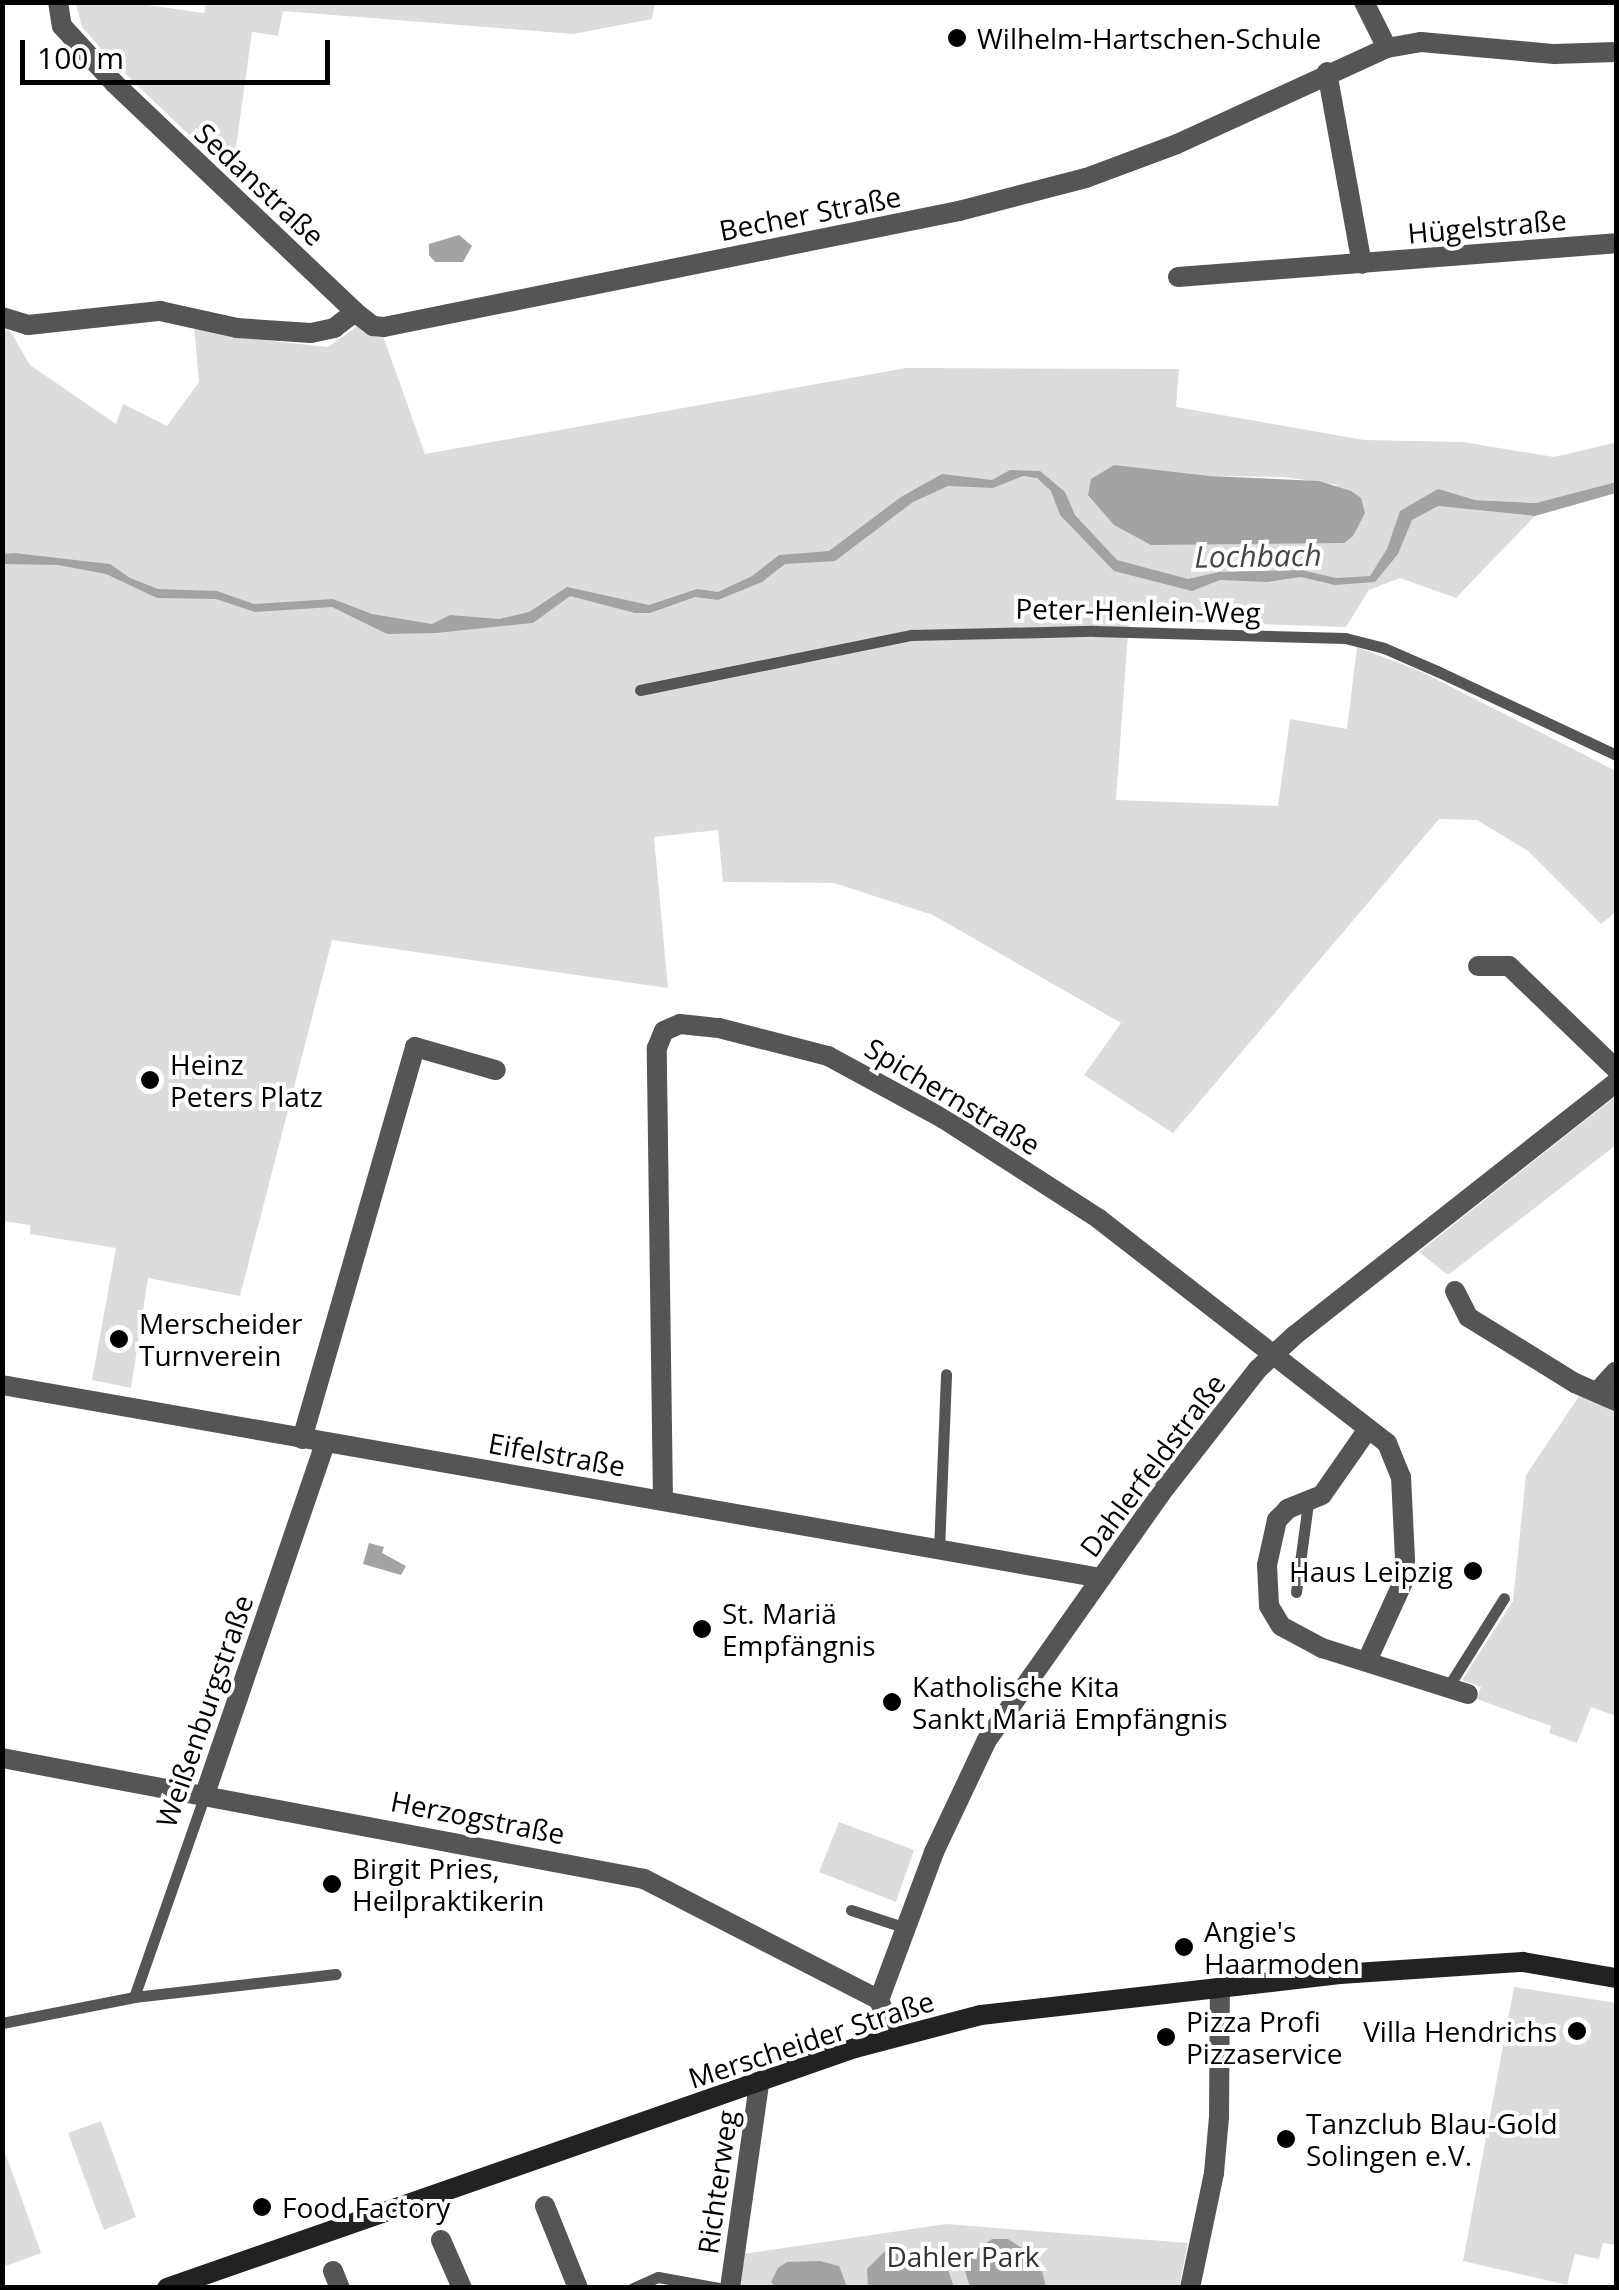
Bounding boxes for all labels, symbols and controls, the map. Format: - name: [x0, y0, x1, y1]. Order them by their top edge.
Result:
- scale bar: [25, 20, 335, 82]
- place label: Wilhelm-Hartschen-Schule: [977, 21, 1321, 55]
- marker: Wilhelm-Hartschen-Schule: [946, 27, 968, 49]
- text: 100 m: [37, 37, 124, 78]
- street label: Sedanstraße: [188, 116, 332, 252]
- street label: Becher Straße: [716, 179, 904, 247]
- street label: Hügelstraße: [1406, 202, 1568, 250]
- water label: Lochbach: [1194, 537, 1322, 575]
- street label: Peter-Henlein-Weg: [1015, 591, 1261, 629]
- street label: Spichernstraße: [860, 1031, 1046, 1161]
- place label: Heinz Peters Platz: [170, 1047, 323, 1113]
- marker: Heinz Peters Platz: [139, 1069, 161, 1091]
- place label: Merscheider Turnverein: [139, 1306, 302, 1372]
- marker: Merscheider Turnverein: [108, 1328, 130, 1350]
- street label: Dahlerfeldstraße: [1072, 1367, 1232, 1563]
- street label: Eifelstraße: [486, 1425, 628, 1483]
- place label: Haus Leipzig: [1289, 1554, 1453, 1588]
- marker: Haus Leipzig: [1462, 1560, 1484, 1582]
- street label: Weißenburgstraße: [148, 1590, 260, 1832]
- place label: St. Mariä Empfängnis: [722, 1596, 876, 1662]
- marker: St. Mariä Empfängnis: [691, 1618, 713, 1640]
- place label: Katholische Kita Sankt Mariä Empfängnis: [912, 1669, 1228, 1735]
- marker: Katholische Kita Sankt Mariä Empfängnis: [881, 1691, 903, 1713]
- street label: Herzogstraße: [388, 1784, 568, 1850]
- place label: Birgit Pries, Heilpraktikerin: [352, 1851, 545, 1917]
- marker: Birgit Pries, Heilpraktikerin: [321, 1873, 343, 1895]
- place label: Angie's Haarmoden: [1204, 1914, 1360, 1980]
- marker: Angie's Haarmoden: [1173, 1936, 1195, 1958]
- street label: Merscheider Straße: [684, 1983, 938, 2095]
- place label: Pizza Profi Pizzaservice: [1186, 2004, 1342, 2070]
- place label: Villa Hendrichs: [1363, 2014, 1557, 2048]
- marker: Villa Hendrichs: [1566, 2020, 1588, 2042]
- marker: Pizza Profi Pizzaservice: [1155, 2026, 1177, 2048]
- place label: Tanzclub Blau-Gold Solingen e.V.: [1306, 2106, 1558, 2172]
- street label: Richterweg: [690, 2108, 744, 2256]
- marker: Tanzclub Blau-Gold Solingen e.V.: [1275, 2128, 1297, 2150]
- place label: Food Factory: [282, 2190, 450, 2224]
- marker: Food Factory: [251, 2196, 273, 2218]
- park label: Dahler Park: [886, 2239, 1040, 2273]

